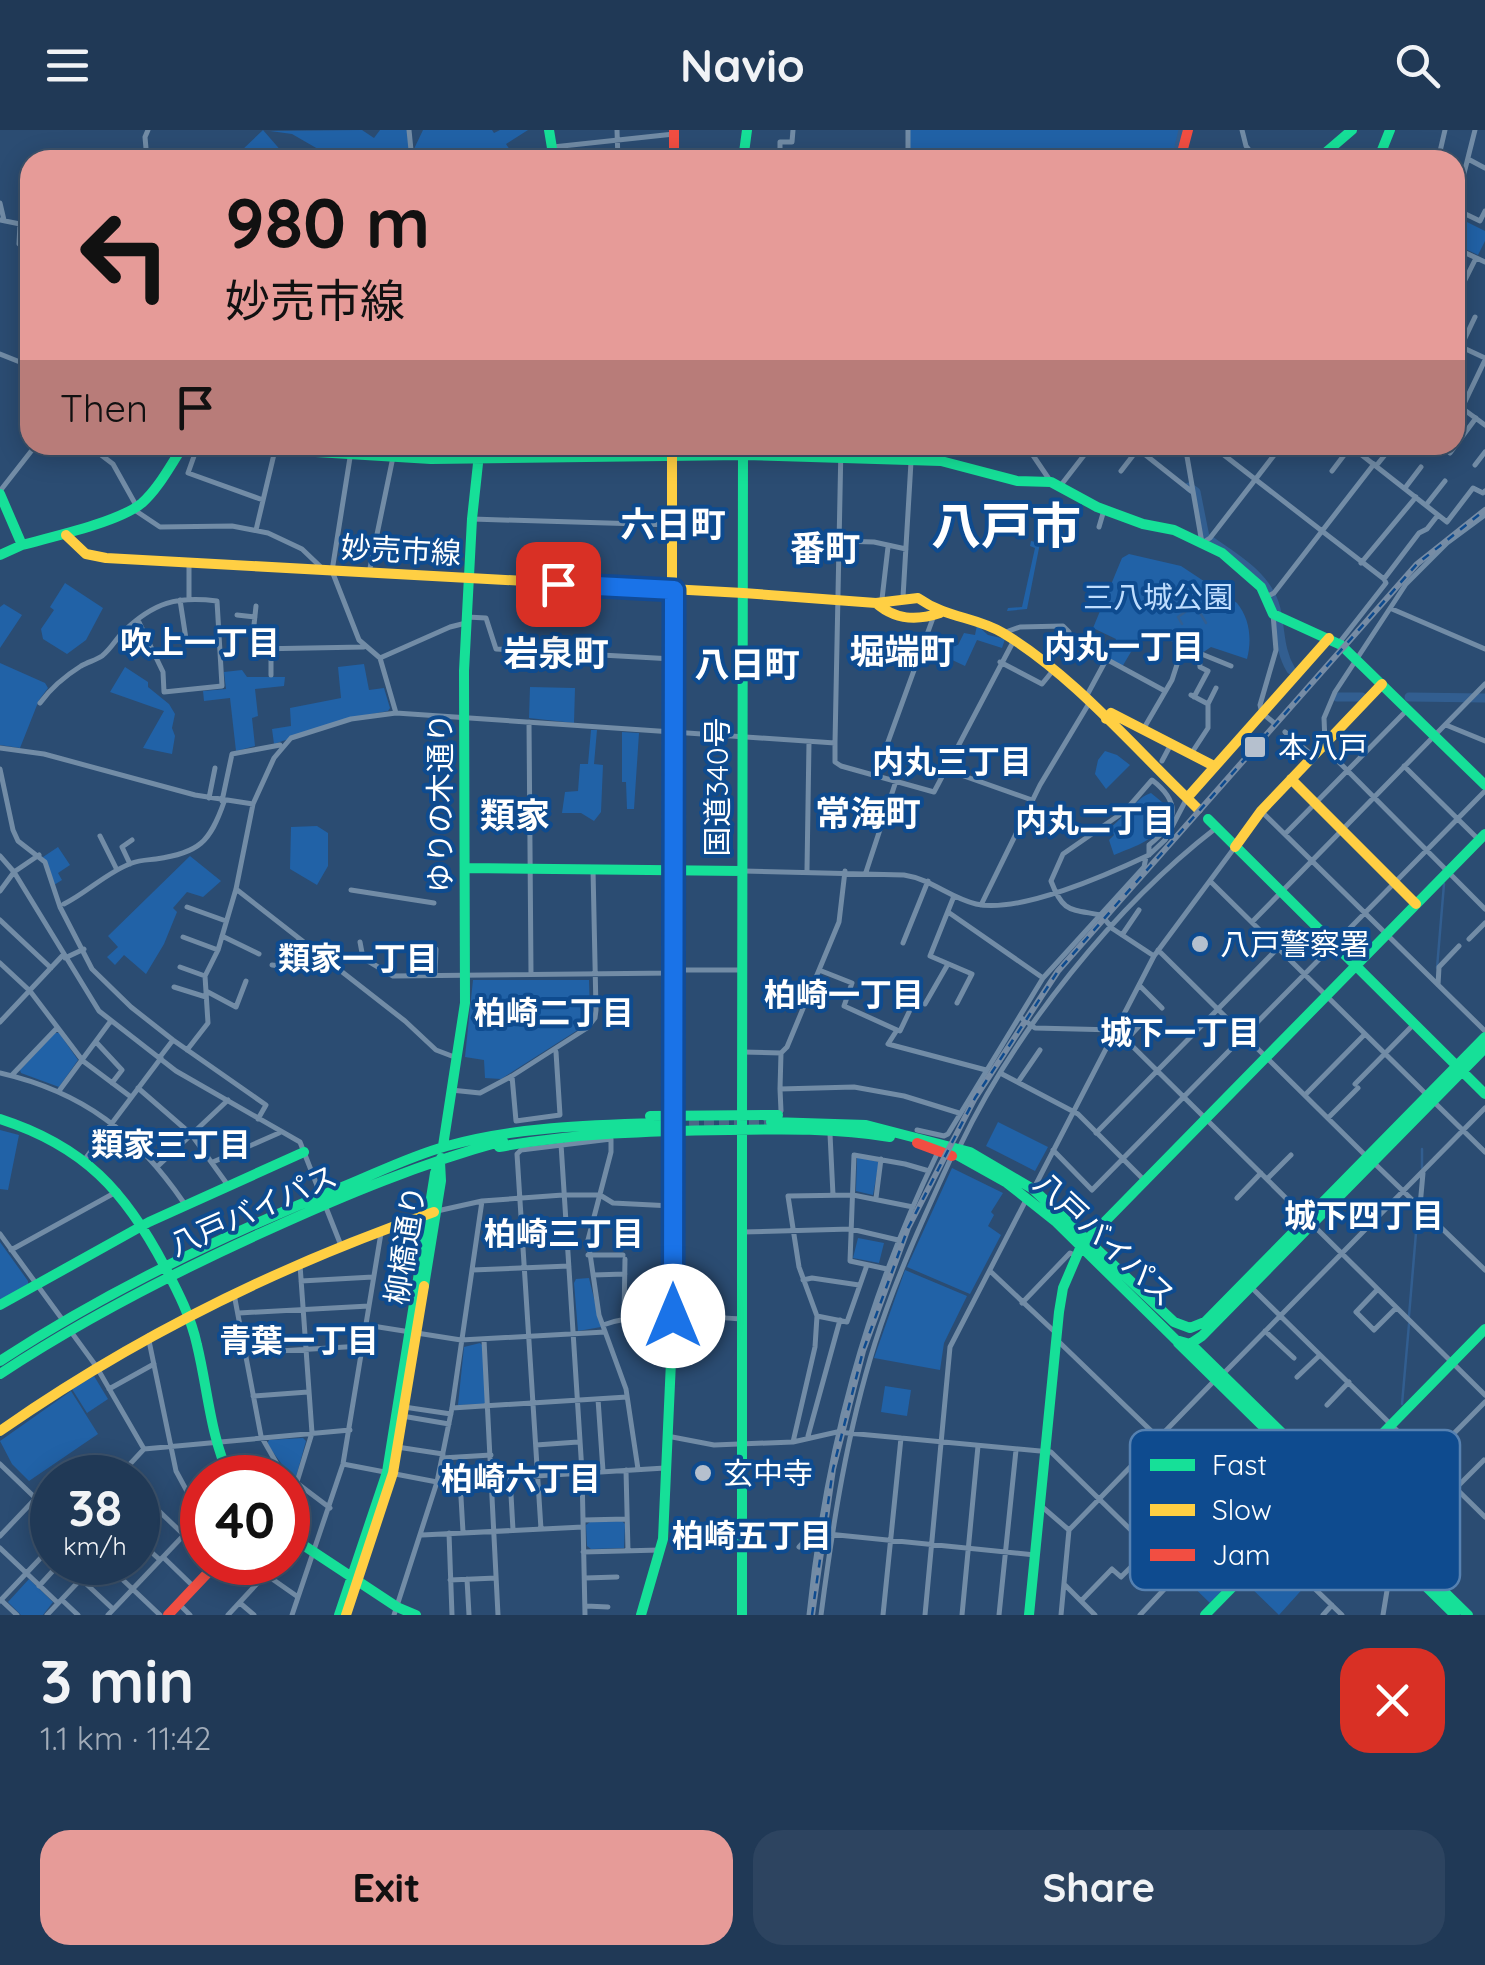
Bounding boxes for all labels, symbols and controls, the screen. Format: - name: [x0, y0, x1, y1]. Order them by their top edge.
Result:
- text: Navio: [680, 37, 805, 93]
- icon: menu: [40, 38, 95, 93]
- icon: search: [1390, 38, 1445, 93]
- text: 980 m: [225, 178, 430, 266]
- icon: left: [60, 190, 190, 320]
- text: 妙売市線: [225, 272, 405, 328]
- icon: arrive: [168, 380, 223, 435]
- text: Then: [60, 384, 148, 432]
- district label: 八戸市: [931, 494, 1081, 557]
- district label: 六日町: [620, 502, 726, 546]
- district label: 番町: [790, 526, 860, 570]
- street label: 妙売市線: [340, 528, 462, 572]
- pin: [516, 542, 601, 627]
- icon: arrive: [531, 557, 586, 612]
- park label: 三八城公園: [1083, 578, 1233, 616]
- district label: 吹上一丁目: [120, 622, 280, 662]
- district label: 内丸一丁目: [1044, 626, 1204, 666]
- district label: 堀端町: [849, 629, 955, 673]
- district label: 岩泉町: [503, 631, 609, 675]
- district label: 八日町: [694, 642, 800, 686]
- street label: ゆりの木通り: [421, 713, 459, 893]
- street label: 国道340号: [698, 717, 736, 857]
- place label: 本八戸: [1278, 728, 1368, 766]
- marker: 本八戸: [1242, 734, 1268, 760]
- district label: 内丸三丁目: [872, 741, 1032, 781]
- district label: 常海町: [815, 791, 921, 835]
- district label: 類家: [480, 793, 550, 837]
- district label: 内丸二丁目: [1015, 800, 1175, 840]
- place label: 八戸警察署: [1220, 925, 1370, 963]
- marker: 八戸警察署: [1189, 933, 1211, 955]
- district label: 類家一丁目: [278, 938, 438, 978]
- district label: 柏崎一丁目: [764, 974, 924, 1014]
- district label: 柏崎二丁目: [474, 992, 634, 1032]
- district label: 城下一丁目: [1100, 1012, 1260, 1052]
- district label: 類家三丁目: [91, 1124, 251, 1164]
- street label: 八戸バイパス: [163, 1156, 343, 1264]
- street label: 八戸バイパス: [1026, 1164, 1184, 1314]
- street label: 柳橋通り: [377, 1183, 433, 1307]
- district label: 城下四丁目: [1284, 1195, 1444, 1235]
- district label: 柏崎三丁目: [484, 1213, 644, 1253]
- position arrow: [621, 1264, 725, 1368]
- district label: 青葉一丁目: [219, 1320, 379, 1360]
- legend: [1130, 1430, 1460, 1590]
- text: Fast: [1212, 1447, 1267, 1482]
- place label: 玄中寺: [723, 1454, 813, 1492]
- speed limit sign: 40: [180, 1455, 310, 1585]
- district label: 柏崎六丁目: [441, 1458, 601, 1498]
- marker: 玄中寺: [692, 1462, 714, 1484]
- text: 38: [68, 1476, 122, 1539]
- text: Slow: [1212, 1492, 1272, 1527]
- district label: 柏崎五丁目: [672, 1515, 832, 1555]
- text: km/h: [63, 1530, 127, 1561]
- text: Jam: [1212, 1537, 1271, 1572]
- text: 3 min: [40, 1643, 194, 1718]
- button: close: [1340, 1648, 1445, 1753]
- text: 1.1 km · 11:42: [40, 1718, 211, 1758]
- button: Exit: [40, 1830, 733, 1945]
- button: Share: [753, 1830, 1445, 1945]

